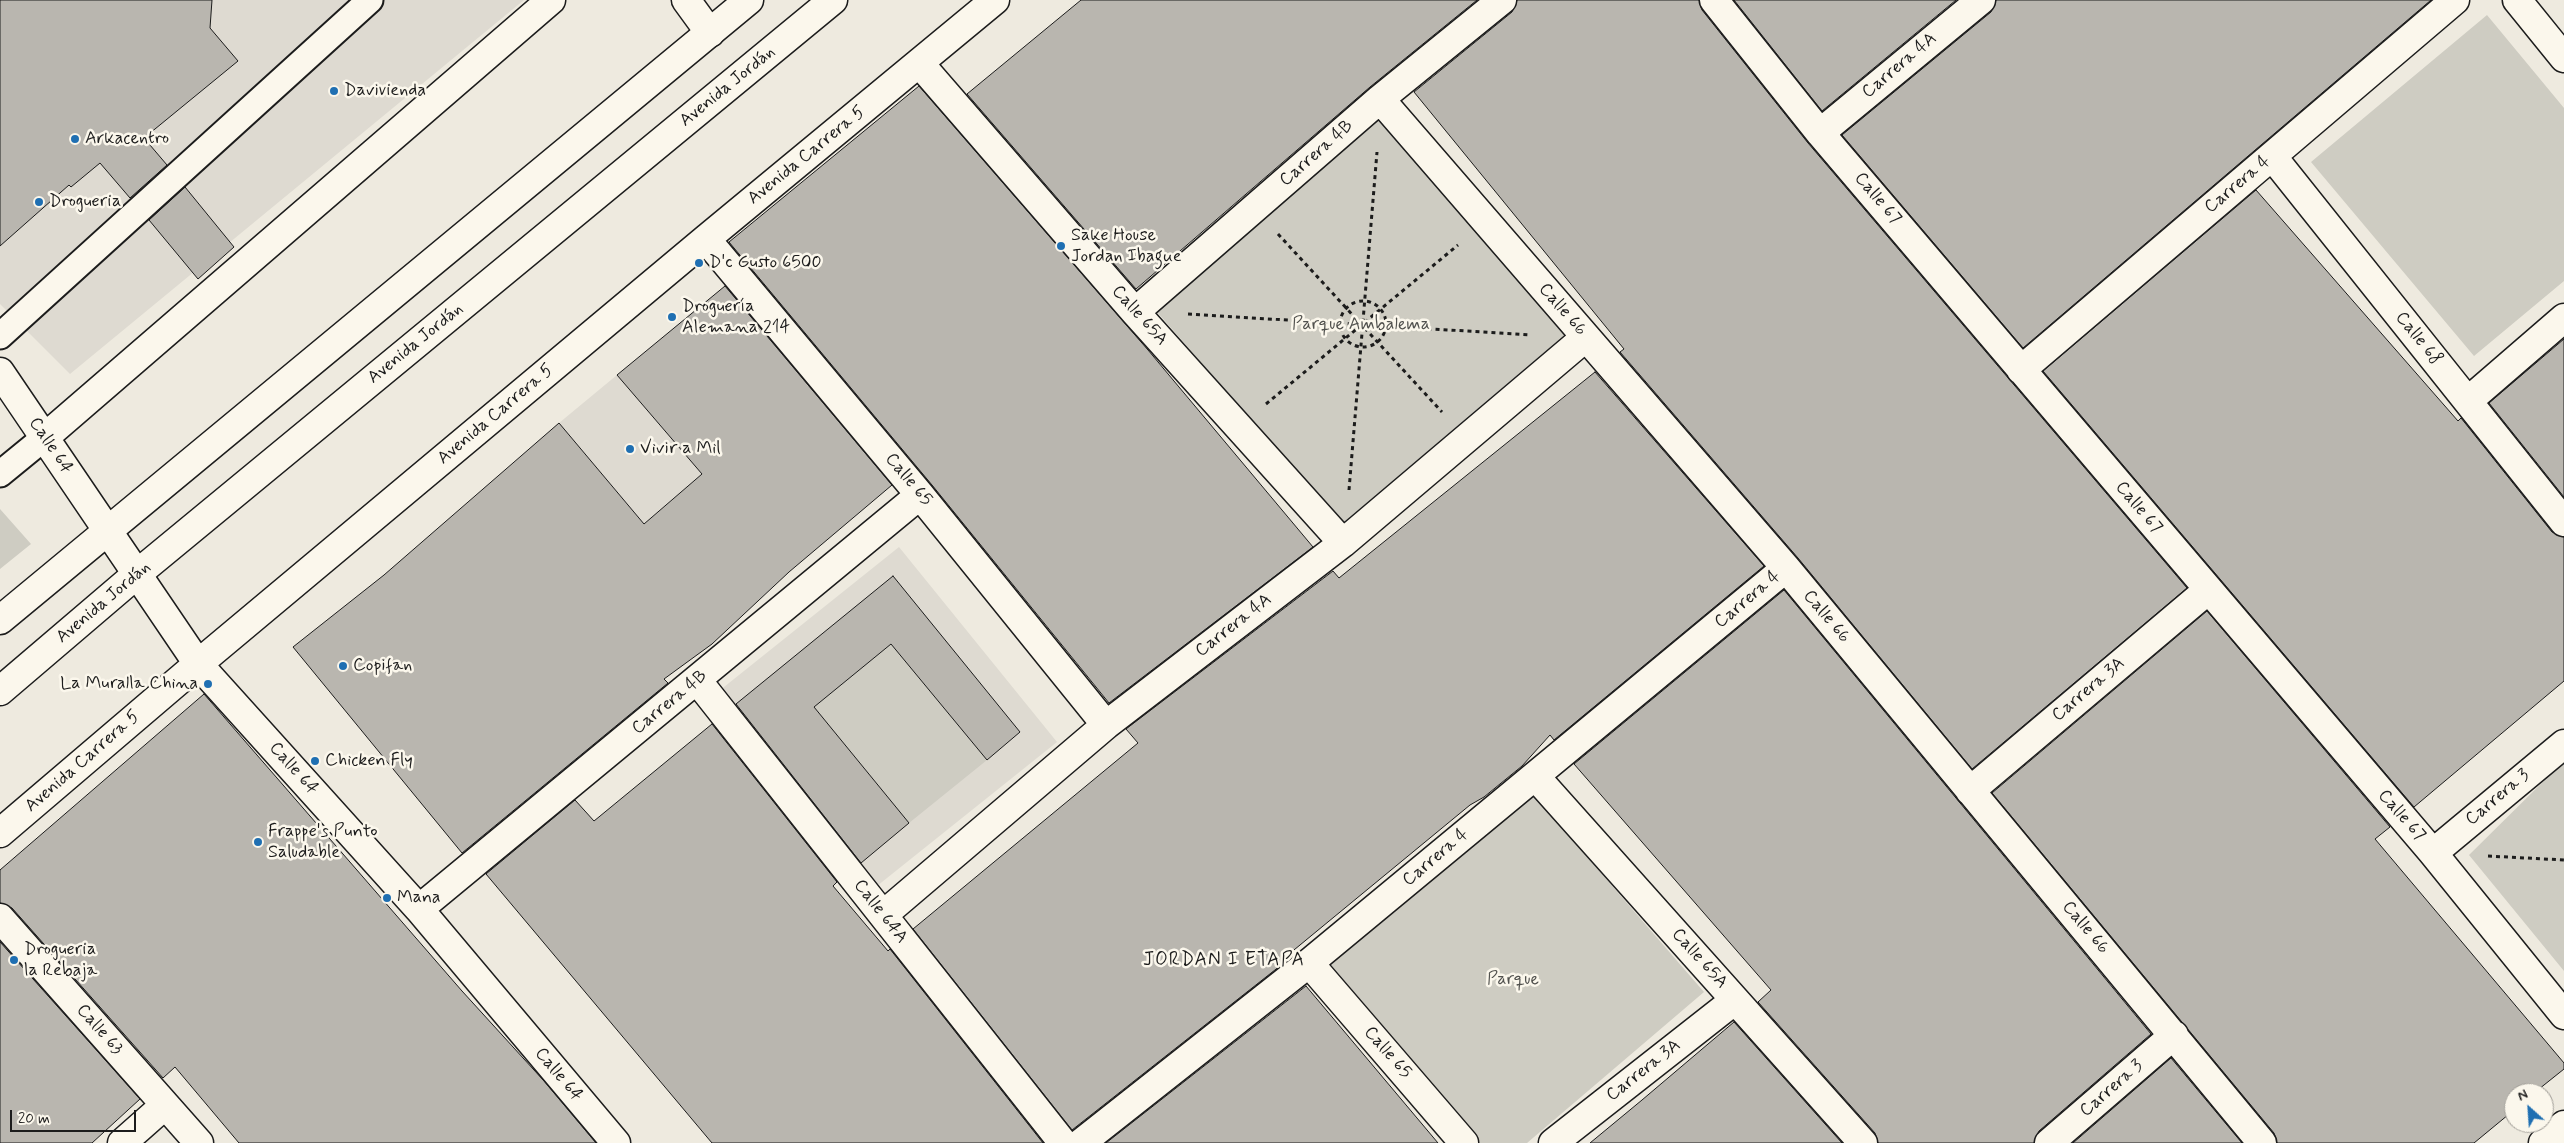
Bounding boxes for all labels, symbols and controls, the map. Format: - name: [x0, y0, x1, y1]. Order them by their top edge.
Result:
- street label: Carrera 4A: [1858, 28, 1942, 104]
- street label: Avenida Jordán: [676, 42, 780, 132]
- place label: Davivienda: [344, 80, 426, 102]
- marker: Davivienda: [328, 85, 340, 97]
- street label: Avenida Carrera 5: [744, 102, 870, 210]
- street label: Carrera 4B: [1276, 116, 1358, 192]
- place label: Arkacentro: [85, 128, 169, 150]
- marker: Arkacentro: [69, 133, 81, 145]
- street label: Carrera 4: [2201, 151, 2275, 219]
- street label: Calle 67: [1849, 168, 1905, 230]
- place label: Drogueria: [49, 191, 121, 213]
- marker: Drogueria: [33, 196, 45, 208]
- place label: Sake House Jordan Ibague: [1071, 225, 1182, 268]
- marker: Sake House Jordan Ibague: [1055, 240, 1067, 252]
- place label: D'c Gusto 6500: [709, 252, 822, 274]
- marker: D'c Gusto 6500: [693, 257, 705, 269]
- street label: Calle 66: [1533, 279, 1591, 341]
- street label: Calle 65A: [1106, 281, 1172, 351]
- place label: Droguería Alemana 214: [682, 296, 790, 338]
- street label: Avenida Jordán: [364, 299, 468, 389]
- street label: Calle 68: [2390, 308, 2446, 370]
- marker: Droguería Alemana 214: [666, 311, 678, 323]
- park label: Parque Ambalema: [1292, 314, 1430, 336]
- street label: Avenida Carrera 5: [434, 360, 558, 470]
- street label: Calle 64: [23, 414, 77, 478]
- place label: Vivir a Mil: [640, 438, 721, 460]
- marker: Vivir a Mil: [624, 443, 636, 455]
- street label: Calle 65: [880, 449, 936, 511]
- street label: Calle 67: [2110, 477, 2166, 539]
- street label: Avenida Jordán: [52, 557, 156, 649]
- street label: Carrera 4: [1711, 566, 1785, 634]
- street label: Calle 66: [1798, 586, 1854, 648]
- street label: Carrera 4A: [1192, 589, 1276, 663]
- street label: Carrera 3A: [2048, 653, 2130, 727]
- place label: Copifan: [353, 655, 412, 677]
- marker: Copifan: [337, 660, 349, 672]
- street label: Carrera 4B: [628, 666, 712, 740]
- place label: La Muralla China: [60, 673, 198, 695]
- marker: La Muralla China: [202, 678, 214, 690]
- street label: Avenida Carrera 5: [21, 706, 145, 818]
- street label: Calle 64: [264, 738, 322, 800]
- place label: Chicken Fly: [325, 750, 413, 772]
- marker: Chicken Fly: [309, 755, 321, 767]
- street label: Carrera 3: [2462, 765, 2534, 831]
- street label: Calle 67: [2373, 786, 2429, 846]
- place label: Frappe's Punto Saludable: [268, 821, 378, 864]
- street label: Carrera 4: [1399, 824, 1473, 892]
- marker: Frappe's Punto Saludable: [252, 836, 264, 848]
- street label: Calle 64A: [848, 876, 912, 948]
- place label: Mana: [397, 887, 440, 909]
- marker: Mana: [381, 892, 393, 904]
- street label: Calle 66: [2057, 897, 2113, 959]
- street label: Calle 65A: [1666, 924, 1732, 994]
- place label: Drogueria la Rebaja: [24, 939, 97, 982]
- district label: JORDAN I ETAPA: [1142, 950, 1306, 972]
- marker: Drogueria la Rebaja: [8, 954, 20, 966]
- park label: Parque: [1487, 969, 1539, 991]
- street label: Calle 63: [71, 1000, 127, 1060]
- street label: Calle 65: [1358, 1022, 1416, 1084]
- street label: Carrera 3A: [1602, 1035, 1686, 1107]
- street label: Calle 64: [529, 1044, 587, 1106]
- street label: Carrera 3: [2076, 1056, 2148, 1122]
- north arrow: [2504, 1083, 2554, 1133]
- text: N: [2515, 1085, 2531, 1106]
- scale bar: [12, 1100, 139, 1132]
- text: 20 m: [18, 1109, 50, 1129]

